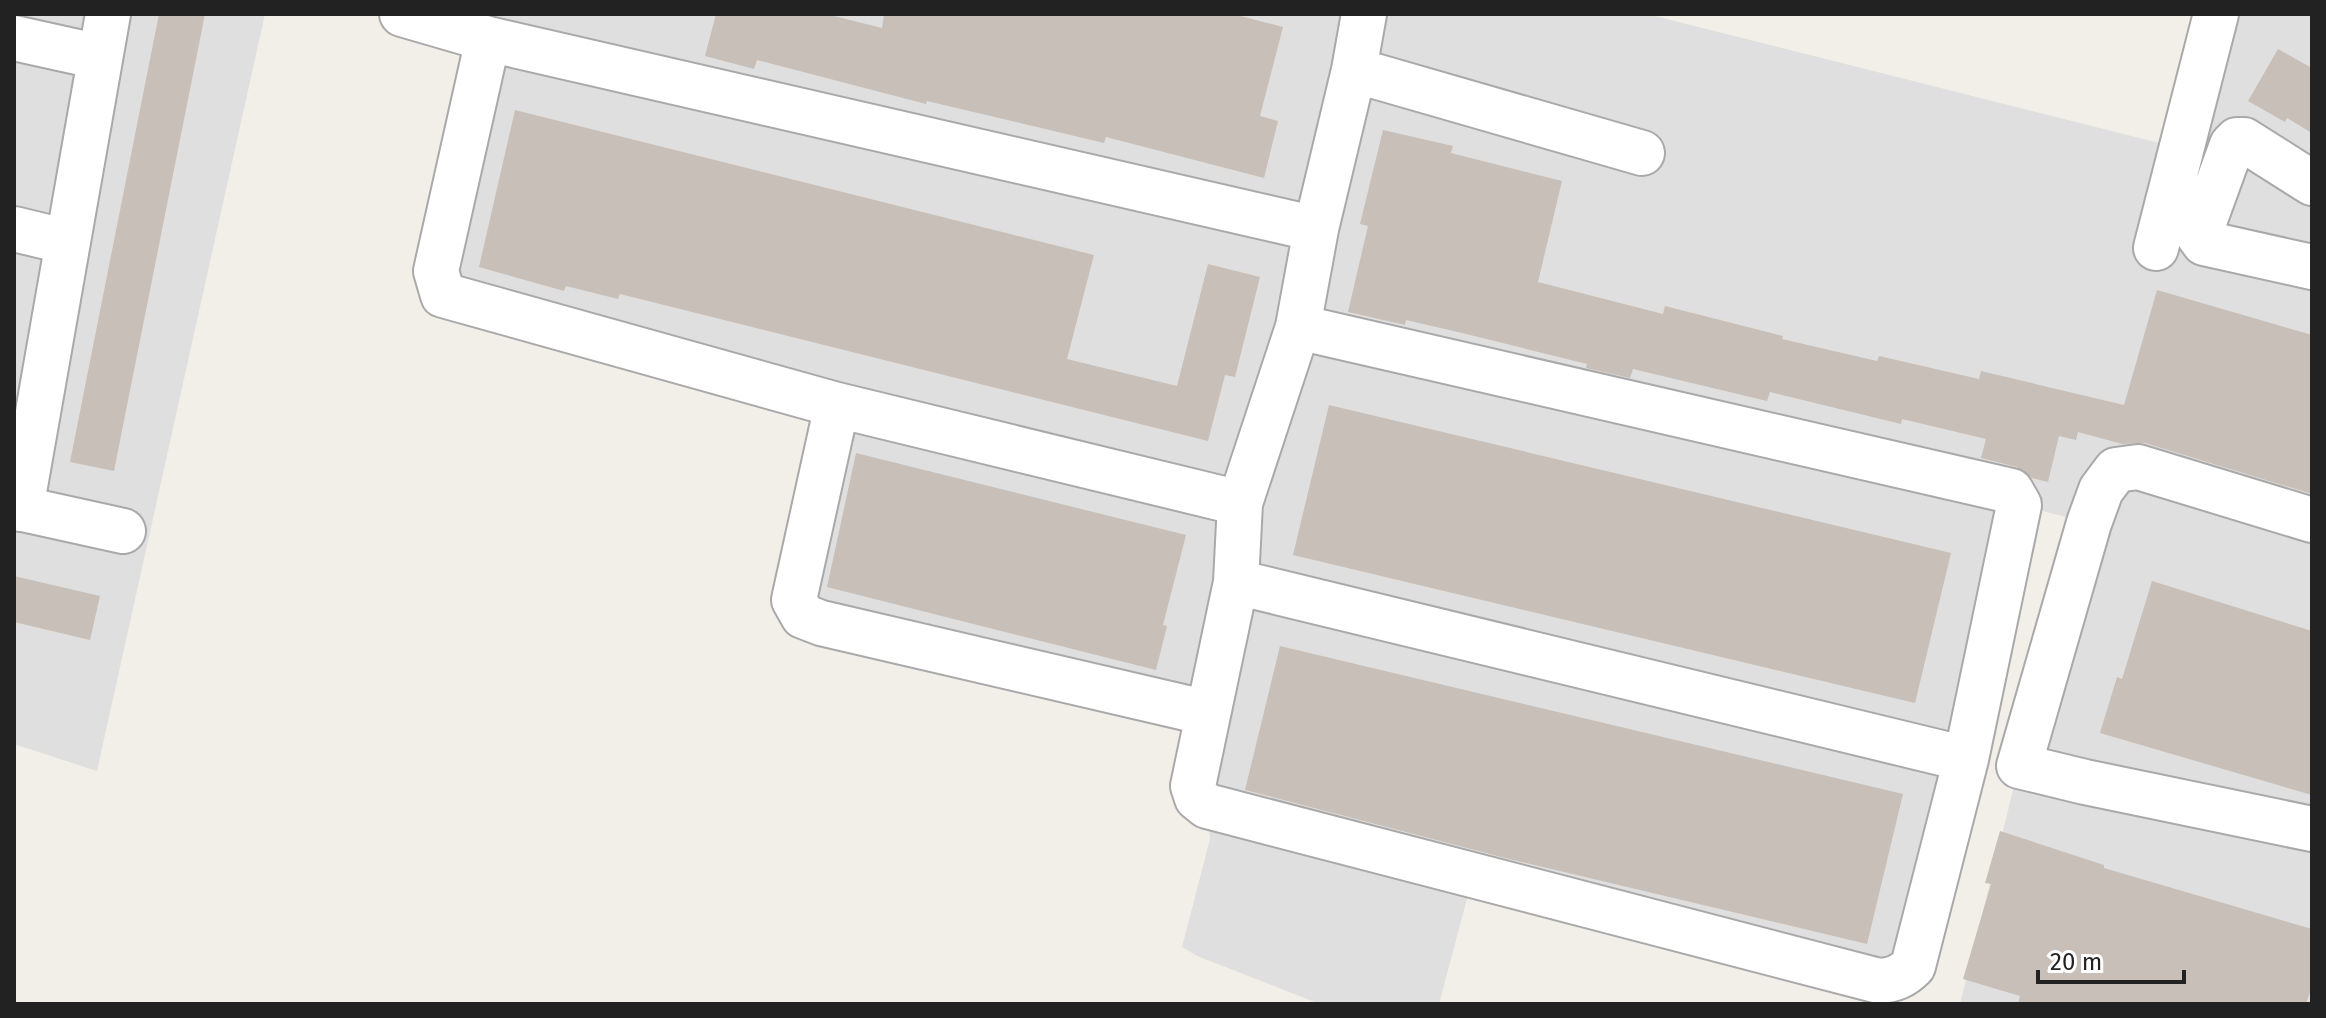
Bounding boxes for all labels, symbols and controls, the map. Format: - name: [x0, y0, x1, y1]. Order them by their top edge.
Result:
- scale bar: [2038, 934, 2184, 984]
- text: 20 m: [2050, 948, 2102, 976]

